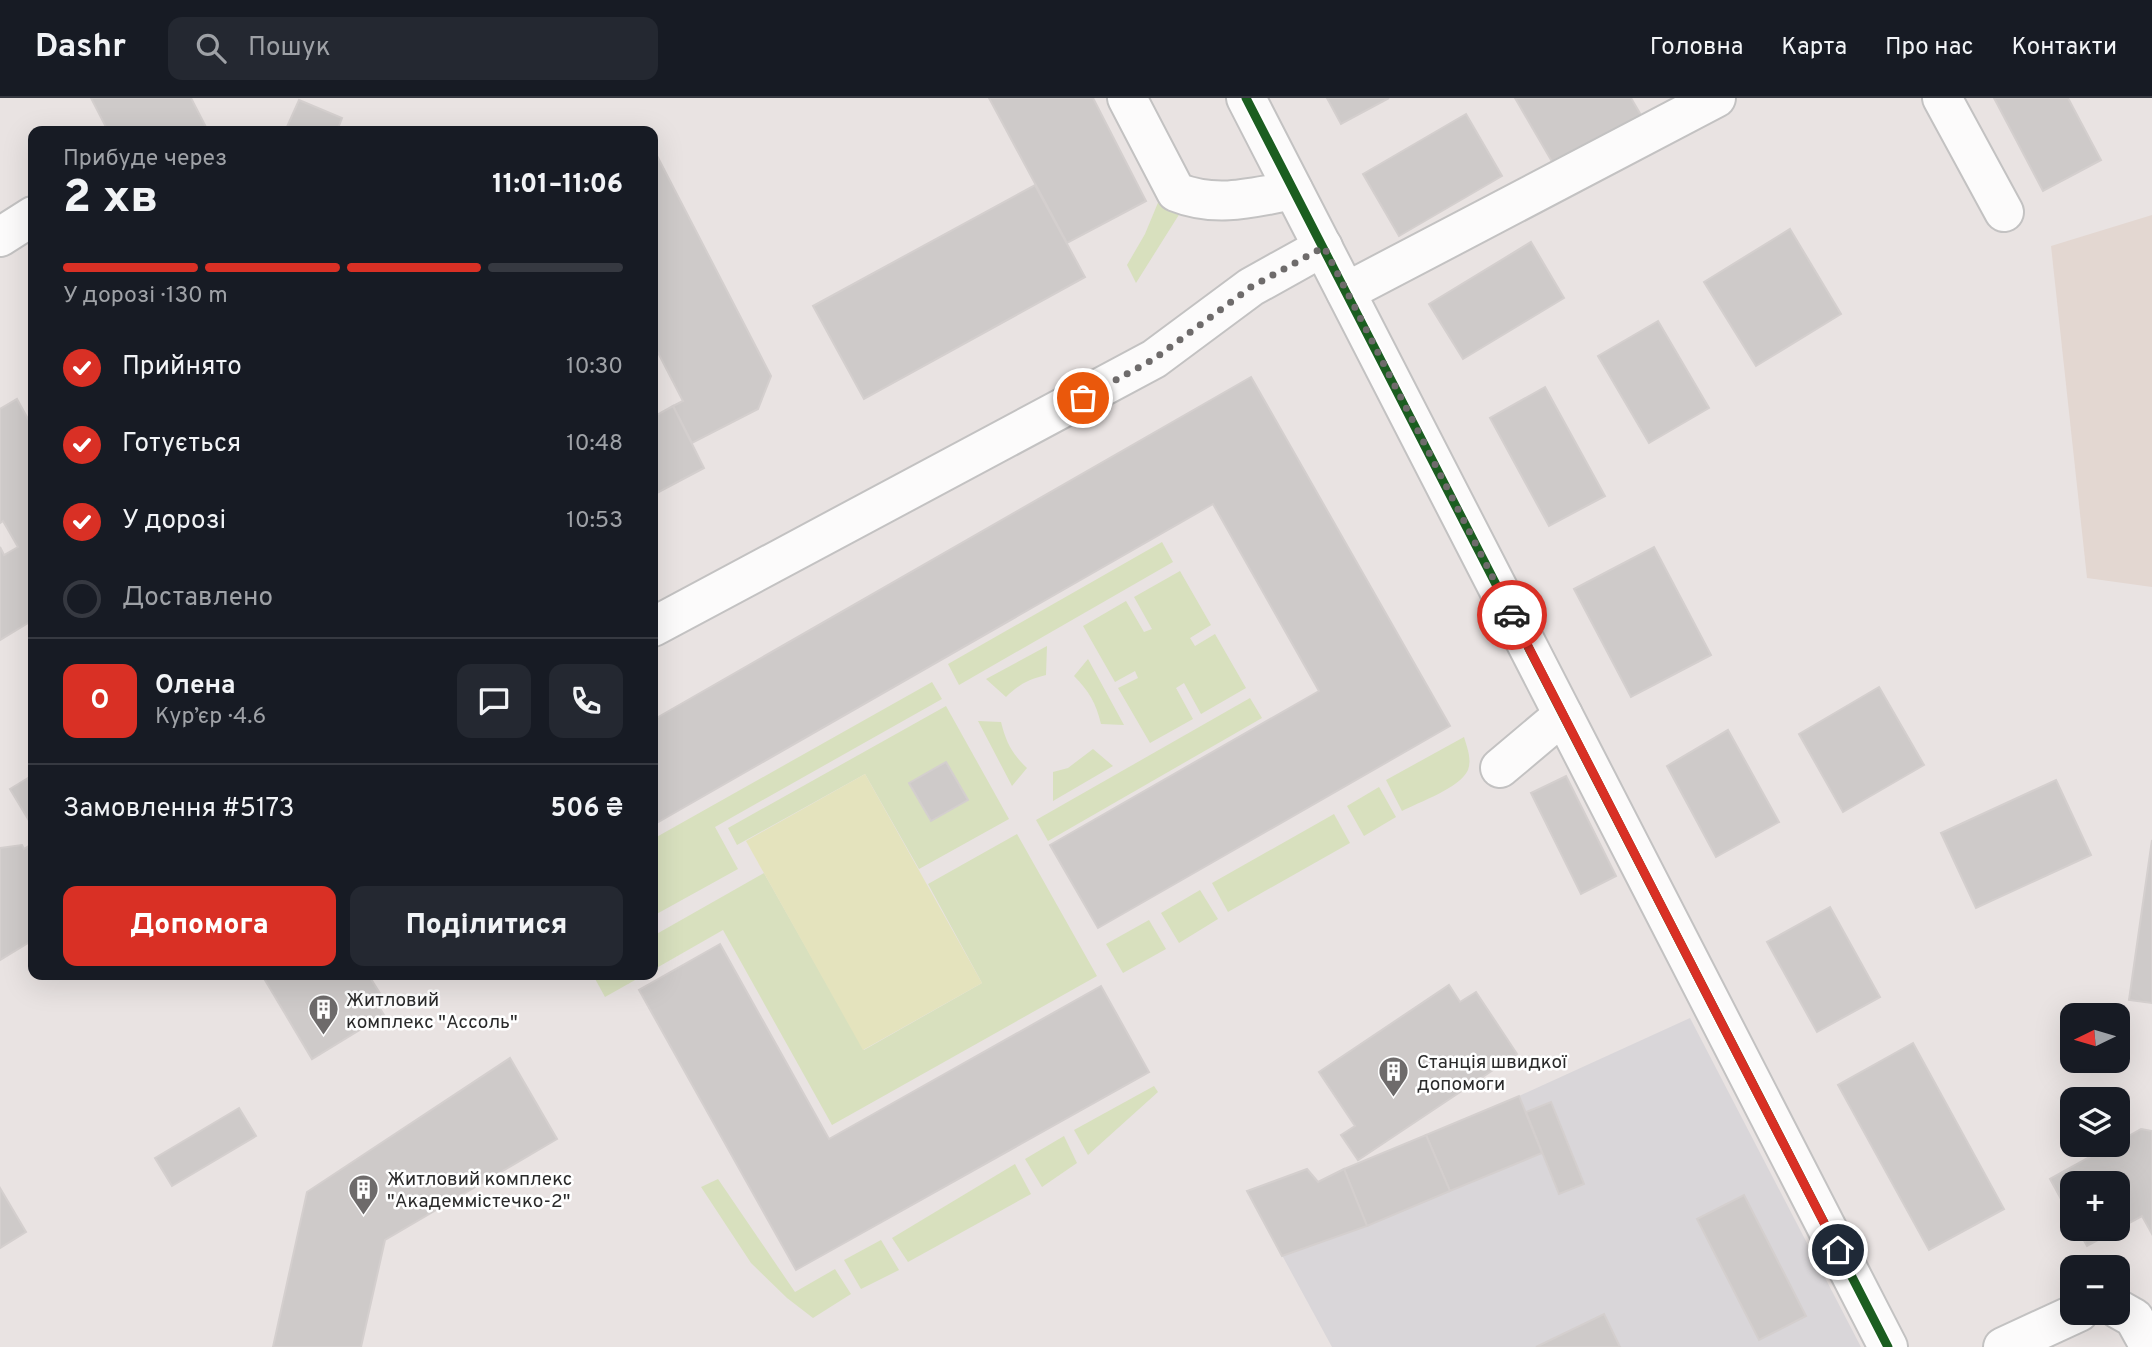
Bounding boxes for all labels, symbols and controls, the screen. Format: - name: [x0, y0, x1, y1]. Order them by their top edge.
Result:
- search box: [168, 17, 658, 80]
- text: Dashr: [35, 27, 126, 69]
- icon: search: [192, 29, 230, 67]
- text: Пошук: [248, 32, 331, 65]
- text: Головна: [1650, 33, 1743, 63]
- text: Карта: [1781, 33, 1847, 63]
- text: Про нас: [1885, 33, 1973, 63]
- text: Контакти: [2011, 33, 2117, 63]
- text: Прибуде через: [63, 145, 227, 174]
- text: 11:01–11:06: [492, 169, 623, 202]
- text: 2 хв: [63, 170, 158, 229]
- text: У дорозі · 130 m: [63, 282, 228, 311]
- icon: check: [63, 349, 101, 387]
- text: Прийнято: [122, 351, 242, 384]
- text: 10:30: [566, 353, 623, 382]
- pin: [1053, 368, 1113, 428]
- icon: bag: [1064, 379, 1102, 417]
- icon: check: [63, 426, 101, 464]
- text: Готується: [122, 428, 241, 461]
- text: 10:48: [566, 430, 623, 459]
- icon: check: [63, 503, 101, 541]
- text: У дорозі: [122, 505, 226, 538]
- text: 10:53: [566, 507, 623, 536]
- courier: [1477, 580, 1547, 650]
- text: Доставлено: [122, 582, 273, 615]
- icon: car: [1493, 596, 1531, 634]
- button: chat: [457, 664, 531, 738]
- button: phone: [549, 664, 623, 738]
- text: Олена: [155, 670, 236, 703]
- text: О: [91, 685, 109, 718]
- text: Кур’єр · 4.6: [155, 703, 266, 732]
- text: Замовлення #5173: [63, 793, 294, 826]
- text: 506 ₴: [551, 793, 623, 826]
- button: Допомога: [63, 886, 336, 966]
- button: Поділитися: [350, 886, 623, 966]
- place label: Житловий комплекс "Ассоль": [346, 989, 518, 1035]
- building icon: Житловий комплекс "Ассоль": [306, 993, 340, 1037]
- north arrow: [2060, 1003, 2130, 1073]
- map controls: [2060, 1003, 2130, 1325]
- place label: Станція швидкої допомоги: [1417, 1051, 1568, 1097]
- building icon: Станція швидкої допомоги: [1377, 1055, 1411, 1099]
- button: layers: [2060, 1087, 2130, 1157]
- place label: Житловий комплекс "Академмістечко-2": [387, 1168, 572, 1214]
- button: +: [2060, 1171, 2130, 1241]
- building icon: Житловий комплекс "Академмістечко-2": [347, 1172, 381, 1216]
- pin: [1808, 1220, 1868, 1280]
- icon: home: [1819, 1231, 1857, 1269]
- button: −: [2060, 1255, 2130, 1325]

